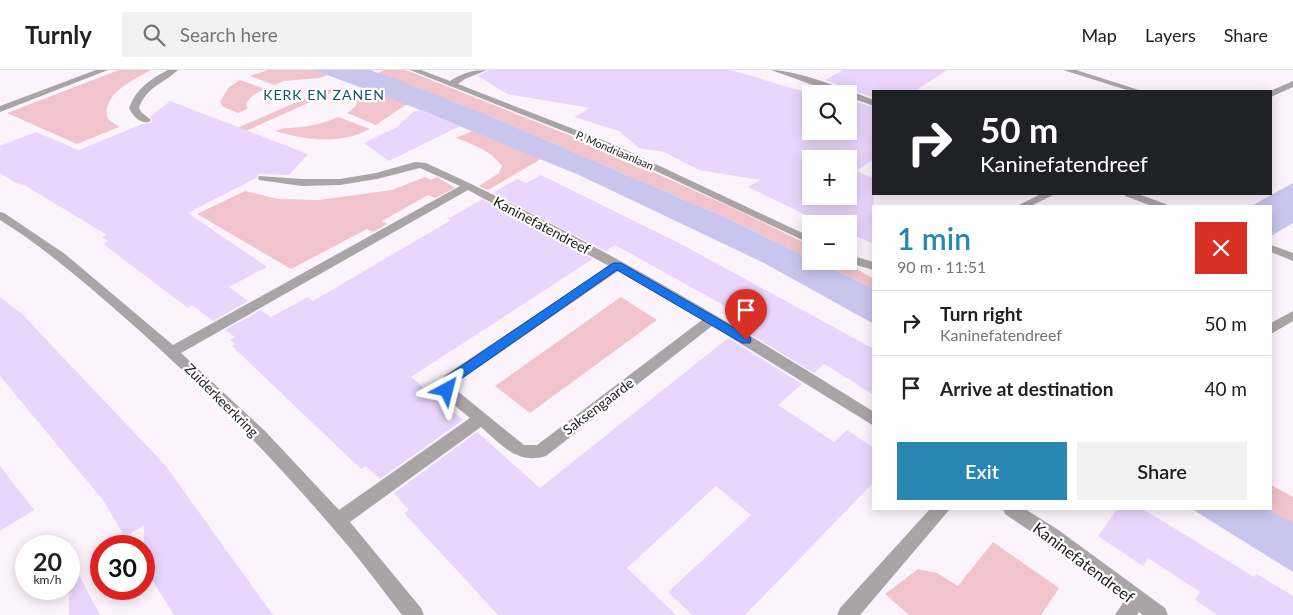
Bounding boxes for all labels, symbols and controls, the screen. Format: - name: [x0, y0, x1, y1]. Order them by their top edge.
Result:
- search box: [122, 12, 472, 57]
- text: Turnly: [25, 20, 92, 49]
- icon: search: [140, 21, 168, 49]
- text: Search here: [180, 23, 278, 46]
- text: Map: [1081, 24, 1117, 46]
- text: Layers: [1145, 24, 1196, 46]
- text: Share: [1224, 24, 1268, 46]
- map controls: [802, 85, 857, 270]
- button: search: [802, 85, 857, 140]
- district label: KERK EN ZANEN: [263, 86, 385, 103]
- text: 50 m: [980, 108, 1058, 150]
- icon: right: [897, 110, 962, 175]
- street label: P. Mondriaanlaan: [574, 128, 656, 172]
- button: +: [802, 150, 857, 205]
- text: Kaninefatendreef: [980, 150, 1148, 177]
- street label: Kaninefatendreef: [491, 192, 593, 258]
- button: −: [802, 215, 857, 270]
- text: 1 min: [897, 220, 971, 256]
- button: close: [1195, 222, 1247, 274]
- text: 90 m · 11:51: [897, 257, 986, 276]
- pin: [725, 289, 767, 340]
- icon: arrive: [732, 296, 760, 324]
- text: Turn right: [940, 302, 1022, 325]
- icon: right: [897, 309, 925, 337]
- text: 50 m: [1204, 312, 1247, 335]
- text: Kaninefatendreef: [940, 325, 1062, 344]
- street label: Zuiderkeerkring: [182, 360, 262, 440]
- position arrow: [420, 363, 472, 415]
- street label: Saksengaarde: [559, 374, 637, 438]
- icon: arrive: [897, 374, 925, 402]
- text: Arrive at destination: [940, 377, 1113, 400]
- text: 40 m: [1204, 377, 1247, 400]
- button: Exit: [897, 442, 1067, 500]
- button: Share: [1077, 442, 1247, 500]
- street label: Kaninefatendreef: [1030, 518, 1139, 607]
- speed limit sign: 30: [90, 535, 155, 600]
- text: 20: [33, 546, 62, 576]
- text: km/h: [33, 572, 62, 587]

